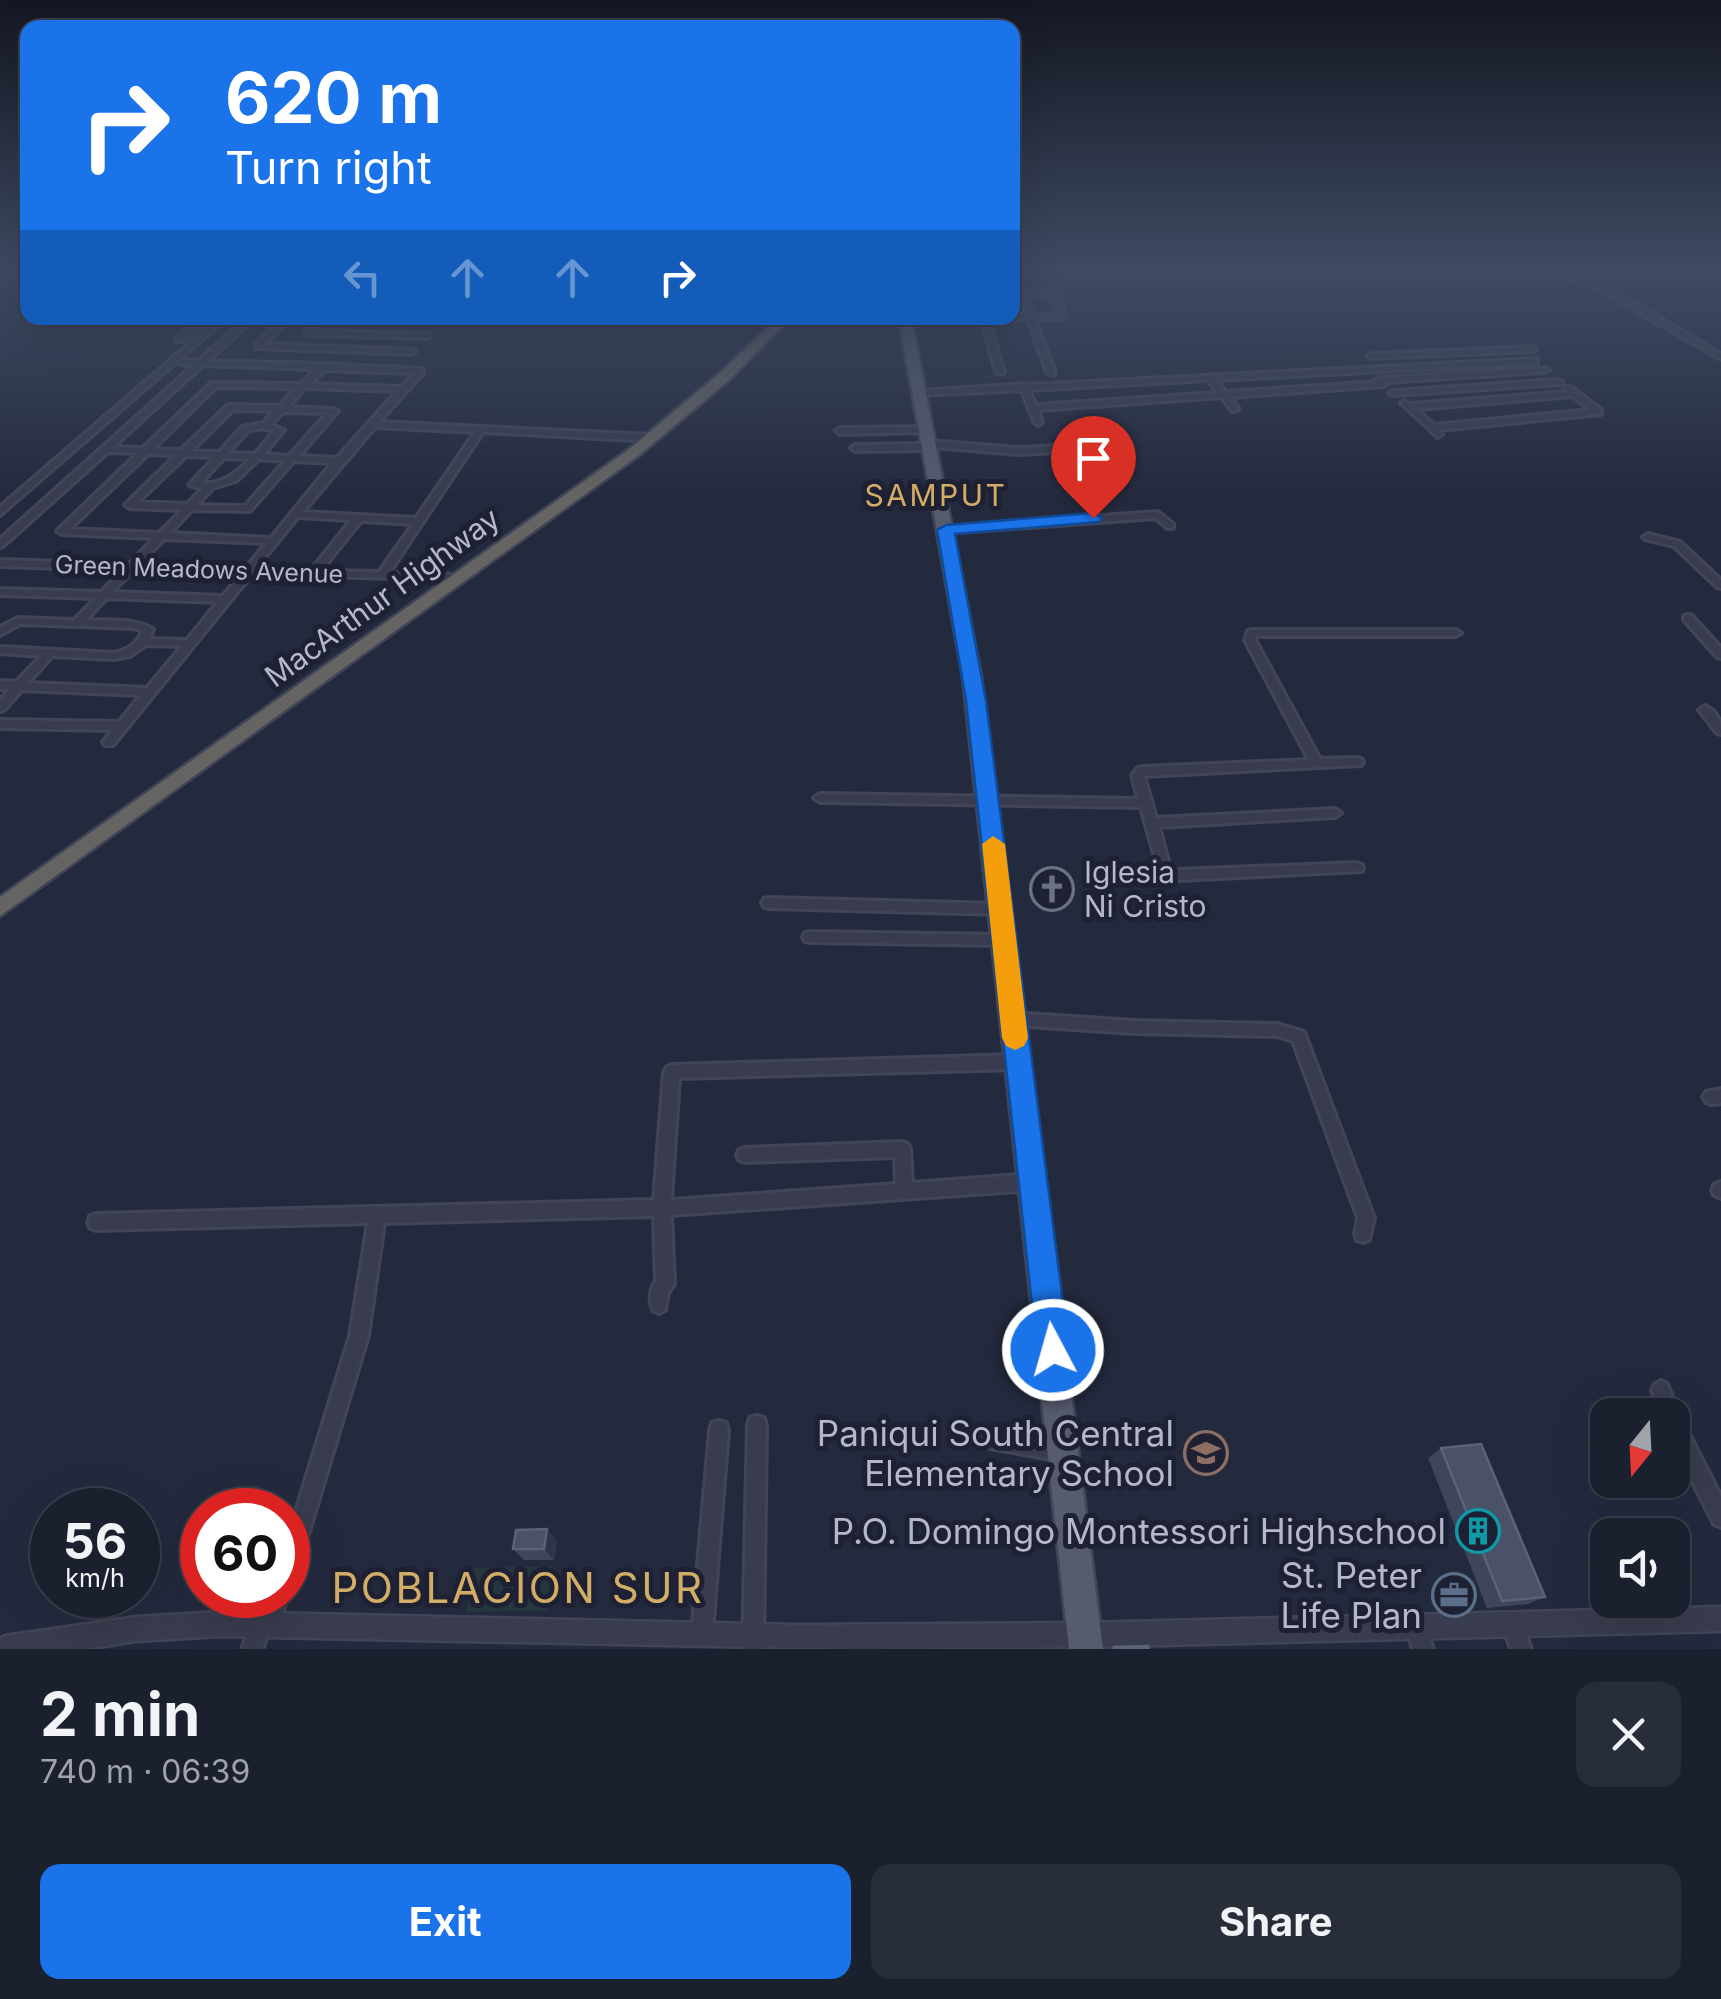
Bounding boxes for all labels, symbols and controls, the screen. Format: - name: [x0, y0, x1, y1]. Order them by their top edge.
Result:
- text: 620 m: [225, 55, 442, 140]
- icon: right: [60, 60, 190, 190]
- text: Turn right: [225, 140, 432, 195]
- icon: left: [335, 250, 390, 305]
- icon: ahead: [440, 250, 495, 305]
- icon: ahead: [545, 250, 600, 305]
- icon: right: [650, 250, 705, 305]
- pin: [1051, 416, 1136, 519]
- icon: arrive: [1066, 431, 1121, 486]
- district label: SAMPUT: [865, 477, 1007, 513]
- street label: MacArthur Highway: [258, 500, 506, 694]
- street label: Green Meadows Avenue: [54, 549, 344, 589]
- place label: Iglesia Ni Cristo: [1084, 854, 1207, 924]
- church icon: Iglesia Ni Cristo: [1029, 866, 1075, 912]
- position arrow: [1001, 1298, 1105, 1402]
- north arrow: [1590, 1398, 1690, 1498]
- map controls: [1590, 1398, 1690, 1618]
- place label: Paniqui South Central Elementary School: [817, 1412, 1174, 1494]
- school or university icon: Paniqui South Central Elementary School: [1183, 1430, 1229, 1476]
- speed limit sign: 60: [180, 1488, 310, 1618]
- building icon: P.O. Domingo Montessori Highschool: [1455, 1508, 1501, 1554]
- place label: P.O. Domingo Montessori Highschool: [832, 1510, 1446, 1552]
- text: 56: [63, 1511, 127, 1571]
- button: sound: [1590, 1518, 1690, 1618]
- place label: St. Peter Life Plan: [1280, 1554, 1422, 1636]
- district label: POBLACION SUR: [332, 1562, 704, 1613]
- text: km/h: [65, 1563, 125, 1593]
- office icon: St. Peter Life Plan: [1431, 1572, 1477, 1618]
- text: 2 min: [40, 1678, 200, 1750]
- button: close: [1576, 1682, 1681, 1787]
- text: 740 m · 06:39: [40, 1752, 250, 1791]
- button: Exit: [40, 1864, 851, 1979]
- button: Share: [871, 1864, 1681, 1979]

